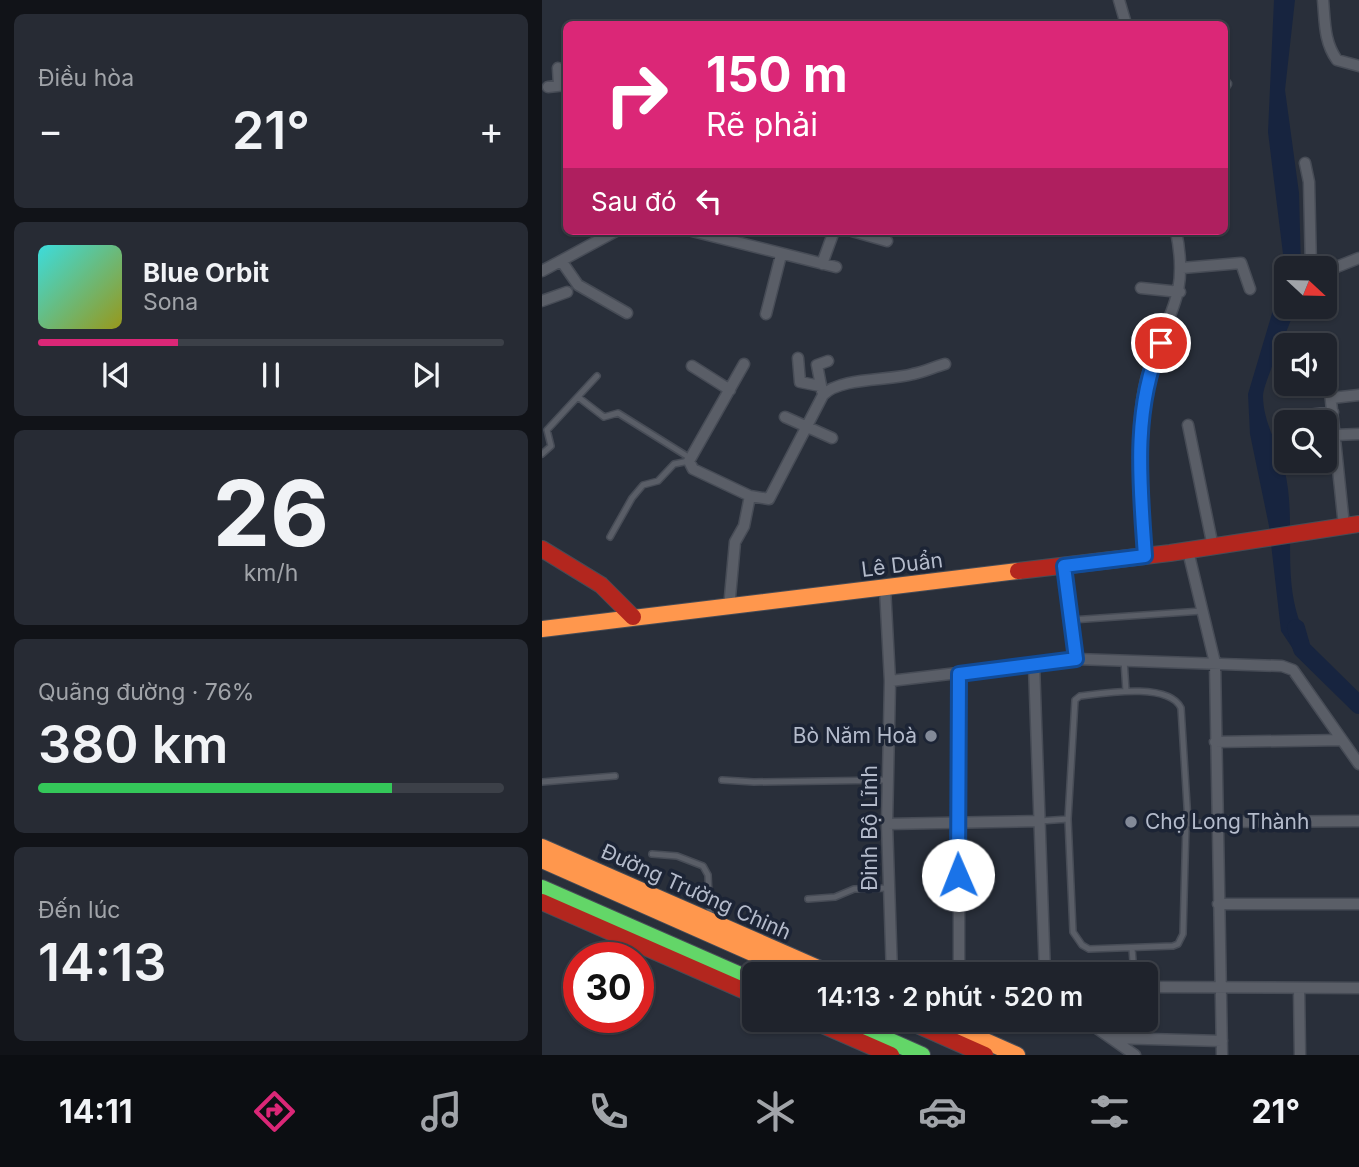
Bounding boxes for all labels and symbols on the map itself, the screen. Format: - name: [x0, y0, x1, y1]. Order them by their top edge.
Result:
- north arrow: [1274, 256, 1336, 318]
- pin: [1131, 313, 1191, 373]
- street label: Lê Duẩn: [860, 547, 944, 582]
- place label: Bò Năm Hoà: [793, 723, 917, 748]
- marker: Bò Năm Hoà: [923, 728, 939, 744]
- street label: Đinh Bộ Lĩnh: [857, 765, 882, 891]
- place label: Chợ Long Thành: [1145, 809, 1309, 834]
- marker: Chợ Long Thành: [1123, 814, 1139, 830]
- street label: Đường Trường Chinh: [597, 838, 795, 945]
- position arrow: [921, 838, 995, 912]
- speed limit sign: 30: [563, 942, 654, 1033]

